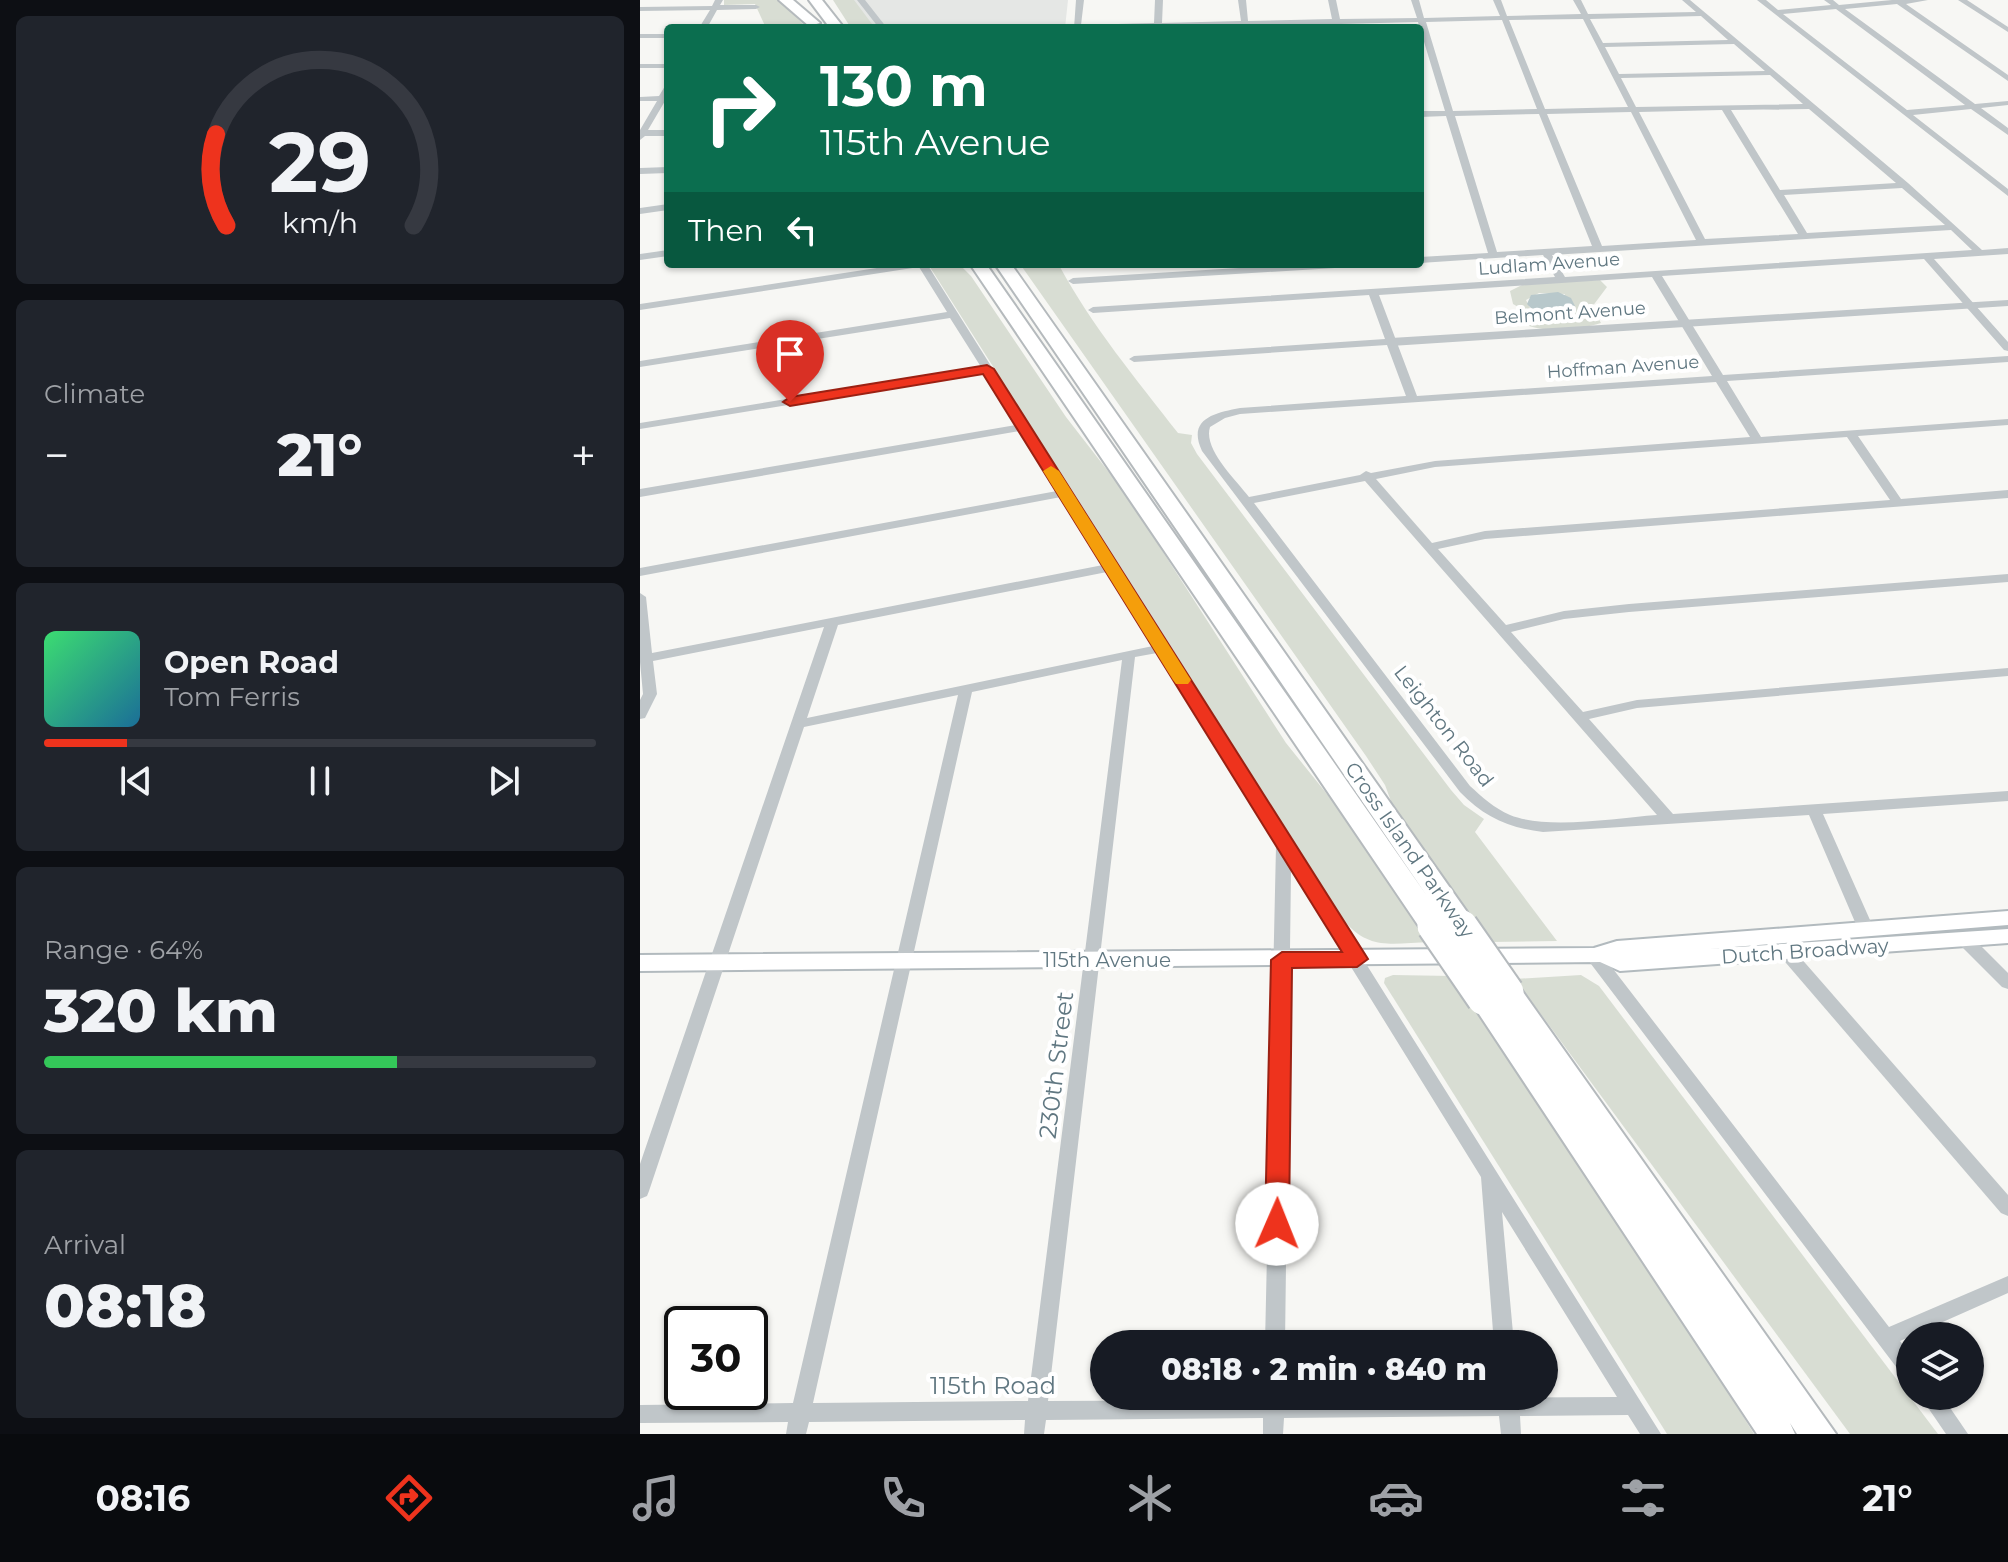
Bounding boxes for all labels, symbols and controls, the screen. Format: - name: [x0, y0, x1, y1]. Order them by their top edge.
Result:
- text: 130 m: [820, 52, 988, 120]
- icon: right: [688, 56, 792, 160]
- text: 29: [269, 110, 371, 212]
- text: 115th Avenue: [820, 120, 1051, 164]
- text: km/h: [282, 205, 358, 240]
- icon: left: [780, 208, 824, 252]
- text: Then: [688, 212, 764, 249]
- street label: Ludlam Avenue: [1477, 248, 1621, 280]
- street label: Belmont Avenue: [1494, 297, 1647, 329]
- pin: [756, 320, 824, 402]
- icon: arrive: [768, 332, 812, 376]
- street label: Hoffman Avenue: [1546, 351, 1700, 383]
- text: Climate: [44, 378, 145, 410]
- text: 21°: [277, 418, 363, 491]
- text: −: [44, 428, 69, 482]
- text: +: [571, 428, 596, 482]
- text: Open Road: [164, 644, 339, 681]
- street label: Leighton Road: [1389, 660, 1499, 792]
- text: Tom Ferris: [164, 681, 300, 713]
- street label: Cross Island Parkway: [1340, 757, 1480, 943]
- icon: previous: [114, 759, 158, 803]
- icon: pause: [298, 759, 342, 803]
- icon: next: [482, 759, 526, 803]
- street label: Dutch Broadway: [1721, 933, 1890, 969]
- text: Range · 64%: [44, 934, 203, 966]
- street label: 115th Avenue: [1043, 948, 1171, 972]
- text: 320 km: [44, 974, 278, 1047]
- street label: 230th Street: [1033, 989, 1079, 1140]
- position arrow: [1235, 1182, 1319, 1266]
- text: Arrival: [44, 1229, 126, 1261]
- text: 08:18: [44, 1269, 207, 1342]
- speed limit sign: 30: [664, 1306, 768, 1410]
- map controls: [1896, 1322, 1984, 1410]
- button: layers: [1896, 1322, 1984, 1410]
- text: 08:18 · 2 min · 840 m: [1161, 1351, 1487, 1388]
- street label: 115th Road: [930, 1371, 1056, 1400]
- icon: directions: [381, 1470, 437, 1526]
- icon: music: [628, 1470, 684, 1526]
- icon: phone: [875, 1470, 931, 1526]
- icon: climate: [1122, 1470, 1178, 1526]
- icon: car: [1368, 1470, 1424, 1526]
- icon: filters: [1615, 1470, 1671, 1526]
- text: 08:16: [95, 1476, 190, 1520]
- text: 21°: [1862, 1476, 1913, 1520]

